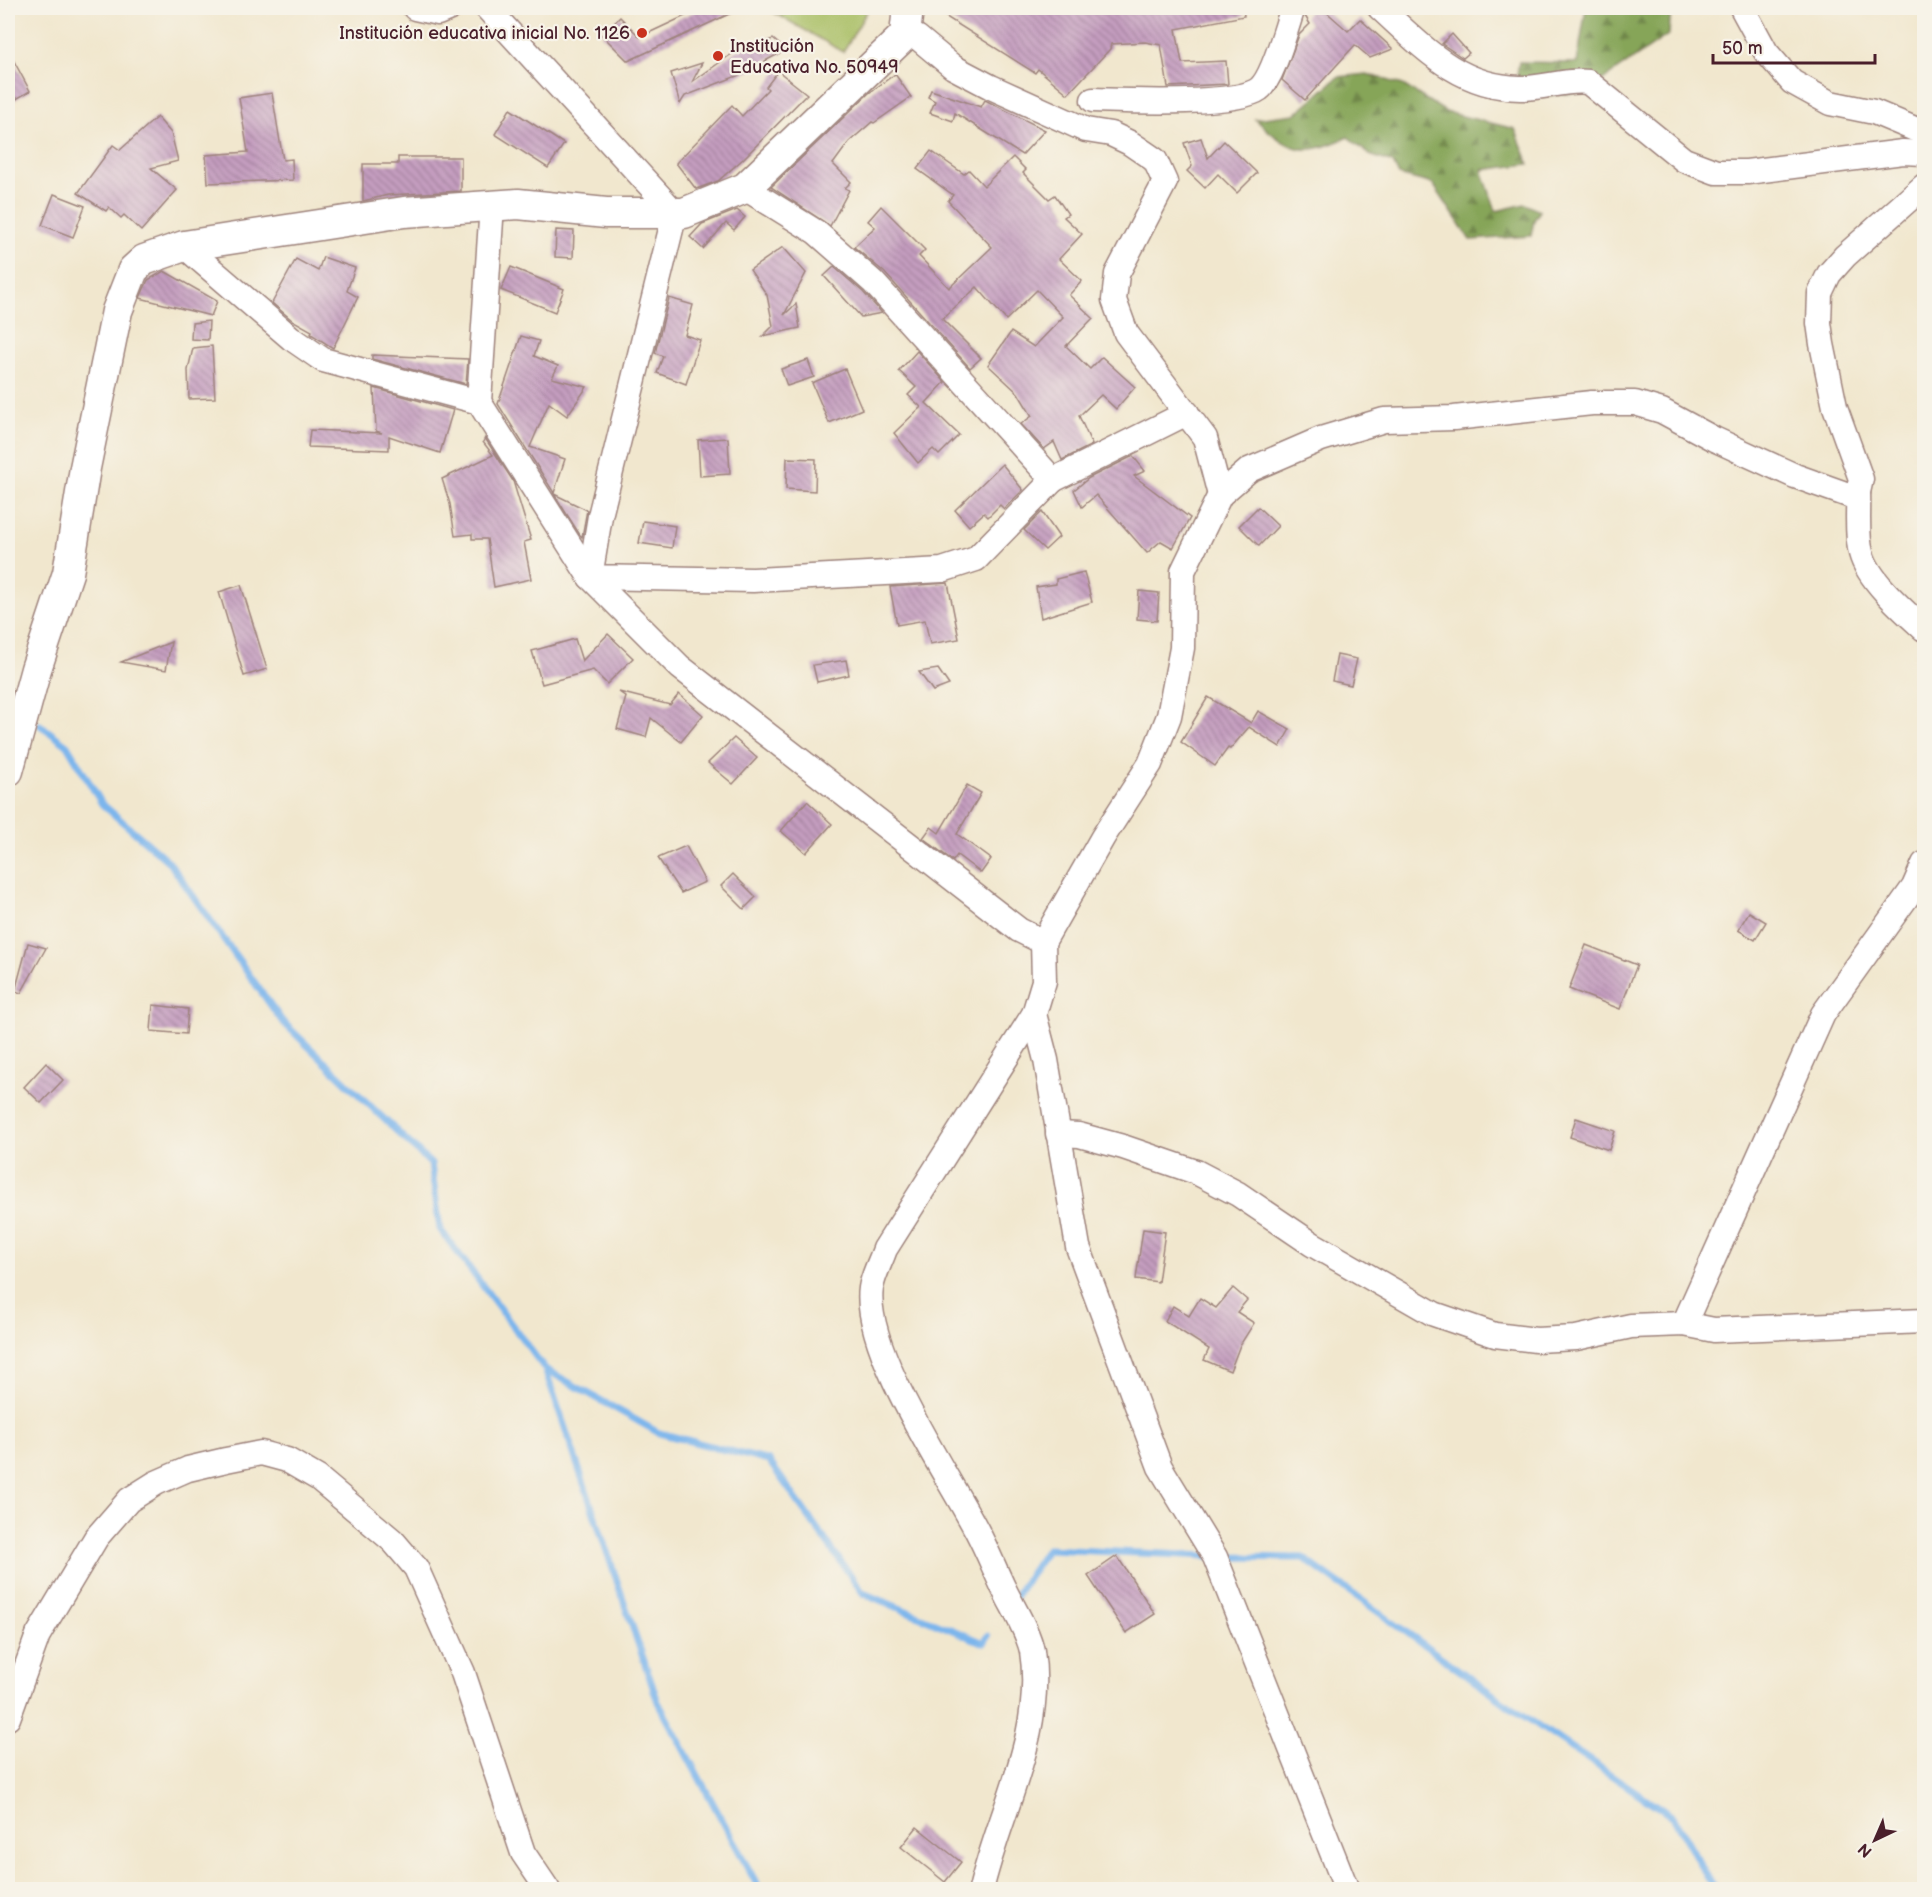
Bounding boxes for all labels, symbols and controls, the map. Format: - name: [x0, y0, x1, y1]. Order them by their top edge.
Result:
- place label: Institución educativa inicial No. 1126: [339, 23, 630, 44]
- marker: Institución educativa inicial No. 1126: [635, 26, 649, 40]
- scale bar: [1713, 27, 1875, 65]
- place label: Institución Educativa No. 50949: [730, 36, 899, 78]
- text: 50 m: [1722, 38, 1763, 59]
- marker: Institución Educativa No. 50949: [711, 49, 725, 63]
- north arrow: [1845, 1810, 1905, 1870]
- text: N: [1855, 1839, 1877, 1861]

